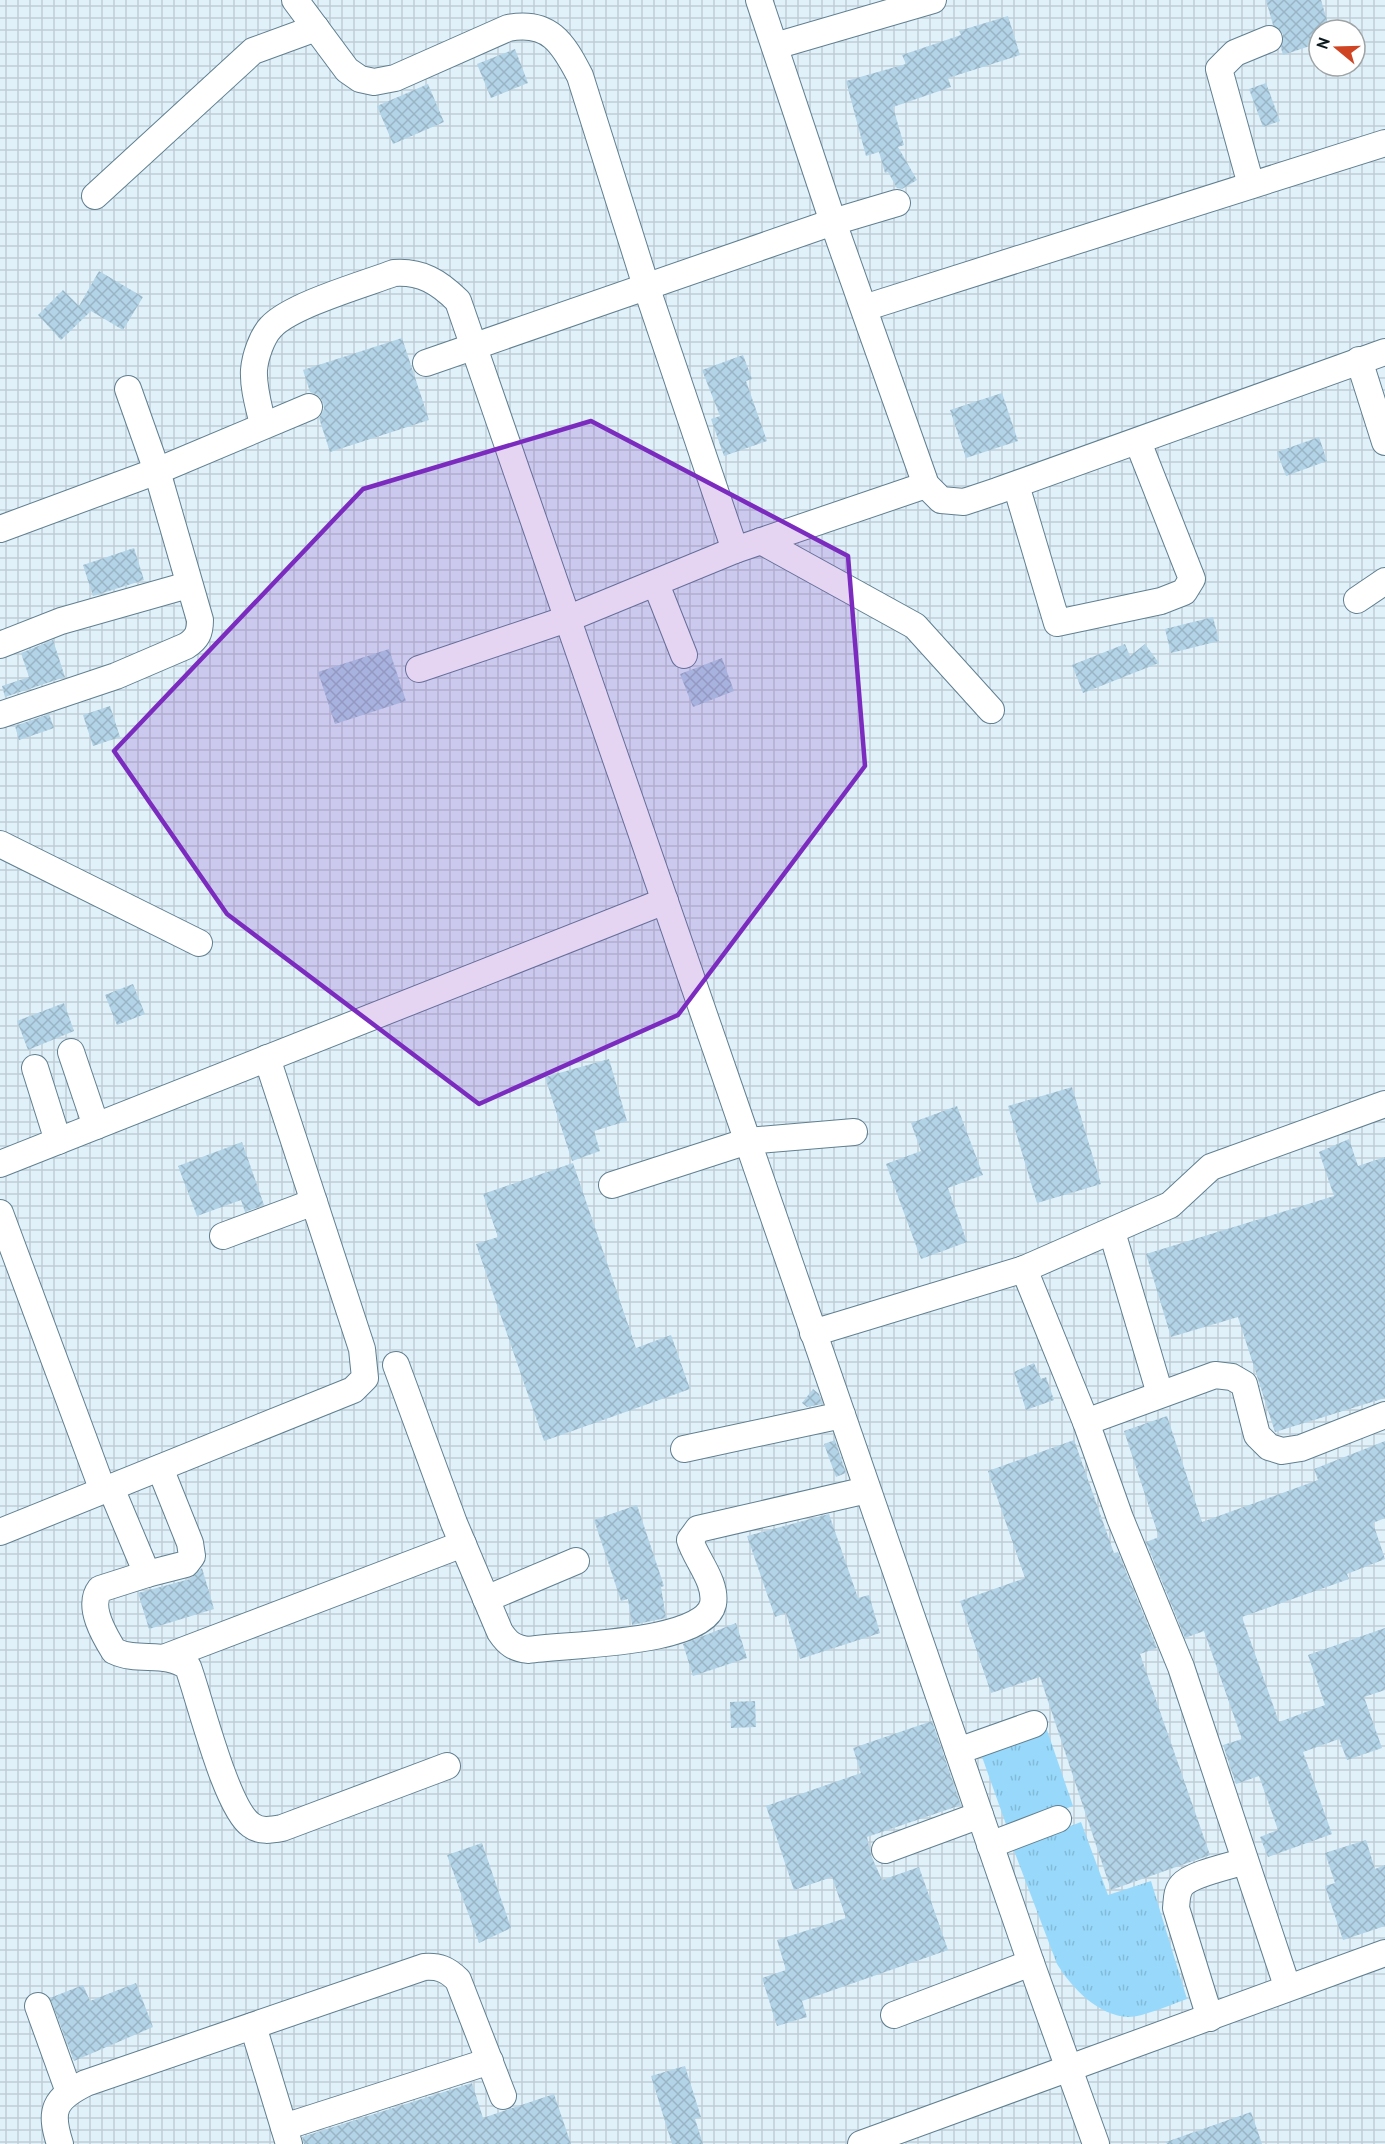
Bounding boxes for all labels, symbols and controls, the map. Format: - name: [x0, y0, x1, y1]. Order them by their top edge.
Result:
- north arrow: [1307, 18, 1367, 78]
- text: N: [1312, 35, 1334, 51]

